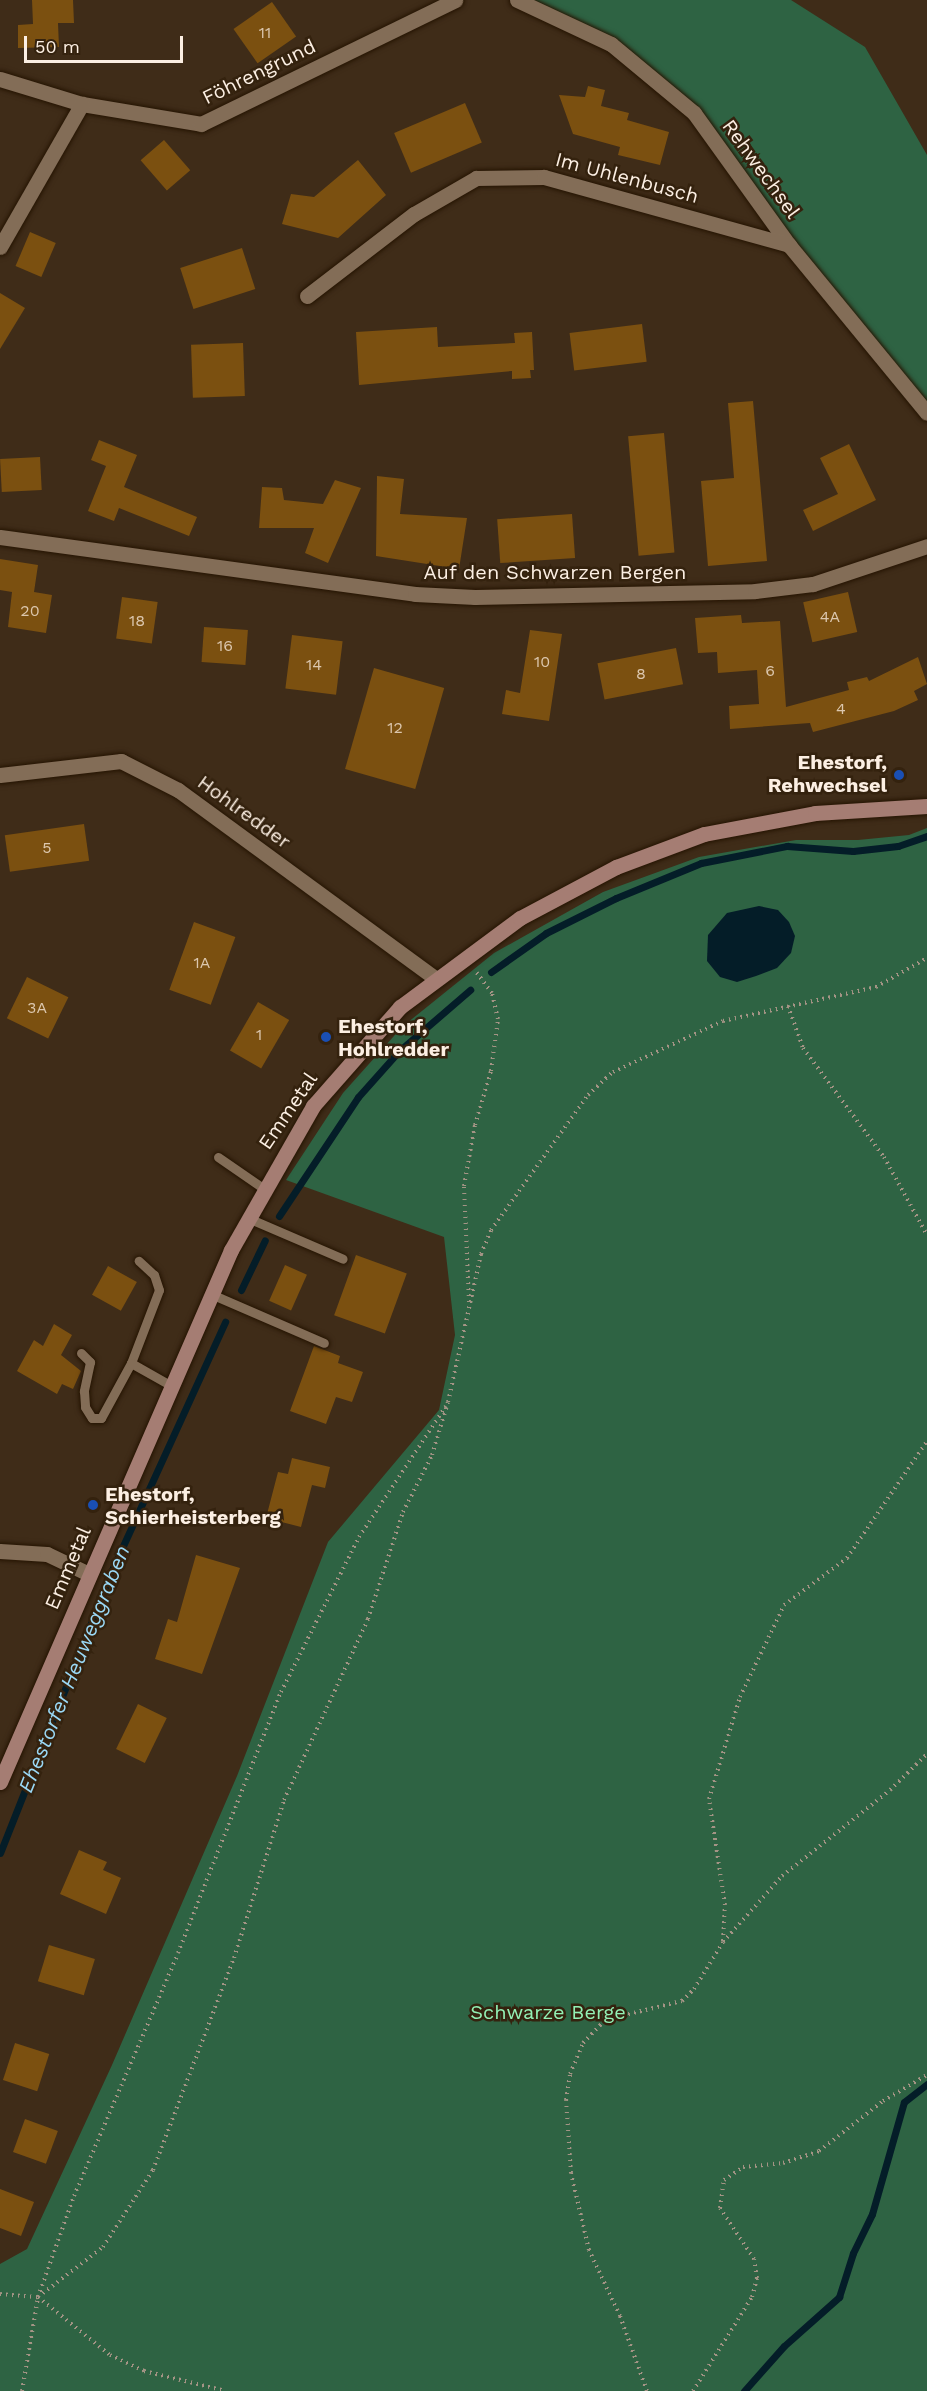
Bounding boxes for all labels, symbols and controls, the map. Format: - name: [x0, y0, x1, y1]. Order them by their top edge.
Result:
- house number: 11: [259, 23, 271, 43]
- scale bar: [27, 24, 186, 62]
- street label: Föhrengrund: [198, 34, 320, 110]
- text: 50 m: [35, 36, 80, 57]
- street label: Rehwechsel: [717, 115, 805, 223]
- street label: Im Uhlenbusch: [553, 147, 701, 209]
- street label: Auf den Schwarzen Bergen: [423, 560, 687, 584]
- house number: 20: [20, 601, 40, 621]
- house number: 4A: [820, 607, 840, 627]
- house number: 18: [129, 611, 145, 631]
- house number: 16: [217, 636, 233, 656]
- house number: 10: [534, 652, 550, 672]
- house number: 14: [306, 655, 322, 675]
- house number: 6: [765, 661, 775, 681]
- house number: 8: [636, 664, 646, 684]
- house number: 4: [836, 699, 846, 719]
- house number: 12: [387, 718, 403, 738]
- place label: Ehestorf, Rehwechsel: [768, 751, 887, 798]
- marker: Ehestorf, Rehwechsel: [892, 768, 906, 782]
- street label: Hohlredder: [193, 770, 295, 854]
- house number: 5: [42, 838, 52, 858]
- house number: 1A: [194, 953, 210, 973]
- house number: 3A: [27, 998, 47, 1018]
- place label: Ehestorf, Hohlredder: [338, 1014, 449, 1061]
- house number: 1: [256, 1025, 262, 1045]
- marker: Ehestorf, Hohlredder: [319, 1030, 333, 1044]
- street label: Emmetal: [253, 1068, 323, 1154]
- place label: Ehestorf, Schierheisterberg: [105, 1482, 281, 1529]
- marker: Ehestorf, Schierheisterberg: [86, 1498, 100, 1512]
- street label: Emmetal: [40, 1523, 96, 1613]
- water label: Ehestorfer Heuweggraben: [13, 1541, 135, 1797]
- park label: Schwarze Berge: [470, 2000, 626, 2024]

